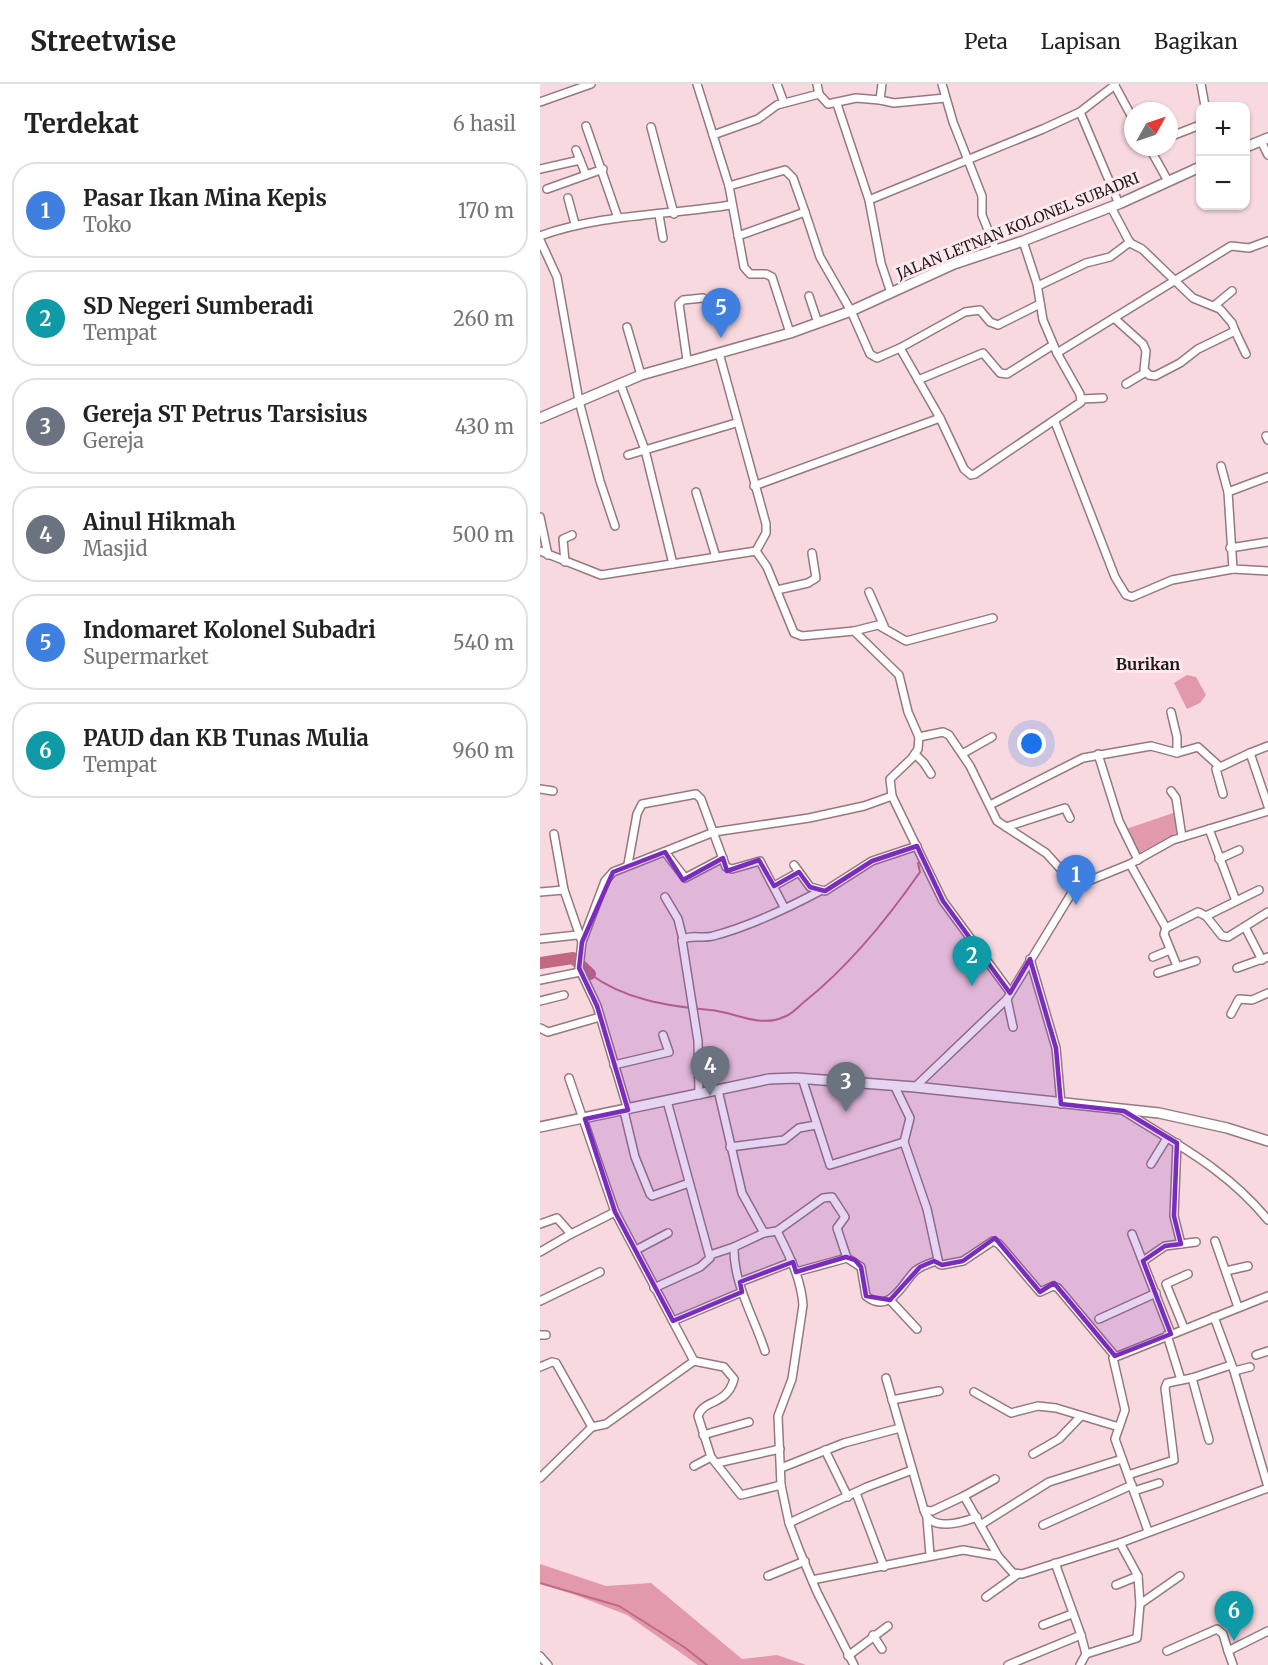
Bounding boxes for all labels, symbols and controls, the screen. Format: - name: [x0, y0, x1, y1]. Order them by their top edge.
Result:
- text: Streetwise: [30, 23, 176, 59]
- text: Peta: [964, 28, 1008, 55]
- text: Lapisan: [1041, 28, 1121, 55]
- text: Bagikan: [1154, 28, 1238, 55]
- north arrow: [1124, 102, 1178, 156]
- map controls: [1196, 102, 1250, 210]
- button: +: [1196, 102, 1250, 156]
- text: Terdekat: [24, 107, 139, 140]
- text: 6 hasil: [453, 111, 516, 136]
- button: −: [1196, 156, 1250, 210]
- street label: JALAN LETNAN KOLONEL SUBADRI: [893, 168, 1142, 283]
- text: Pasar Ikan Mina Kepis: [83, 184, 327, 212]
- text: 1: [41, 198, 50, 223]
- text: 170 m: [458, 198, 514, 223]
- text: Toko: [83, 212, 132, 237]
- pin: 5: [702, 288, 741, 338]
- text: SD Negeri Sumberadi: [83, 292, 314, 320]
- text: 2: [40, 306, 51, 331]
- text: 260 m: [453, 306, 514, 331]
- text: Tempat: [83, 320, 157, 345]
- text: Gereja ST Petrus Tarsisius: [83, 400, 368, 428]
- text: 3: [40, 414, 51, 439]
- text: 430 m: [455, 414, 514, 439]
- text: Gereja: [83, 428, 144, 453]
- text: Ainul Hikmah: [83, 508, 236, 536]
- text: 4: [39, 522, 52, 547]
- text: 500 m: [452, 522, 514, 547]
- text: Masjid: [83, 536, 148, 561]
- text: Indomaret Kolonel Subadri: [83, 616, 376, 644]
- text: 5: [40, 630, 51, 655]
- text: 540 m: [453, 630, 514, 655]
- text: Supermarket: [83, 644, 209, 669]
- district label: Burikan: [1116, 654, 1180, 674]
- text: PAUD dan KB Tunas Mulia: [83, 724, 369, 752]
- your location: [1017, 729, 1046, 758]
- text: 6: [39, 738, 52, 763]
- text: 960 m: [452, 738, 514, 763]
- text: Tempat: [83, 752, 157, 777]
- pin: 1: [1056, 856, 1096, 905]
- pin: 2: [952, 936, 992, 986]
- pin: 4: [690, 1046, 730, 1096]
- pin: 3: [826, 1062, 866, 1112]
- pin: 6: [1214, 1592, 1254, 1641]

